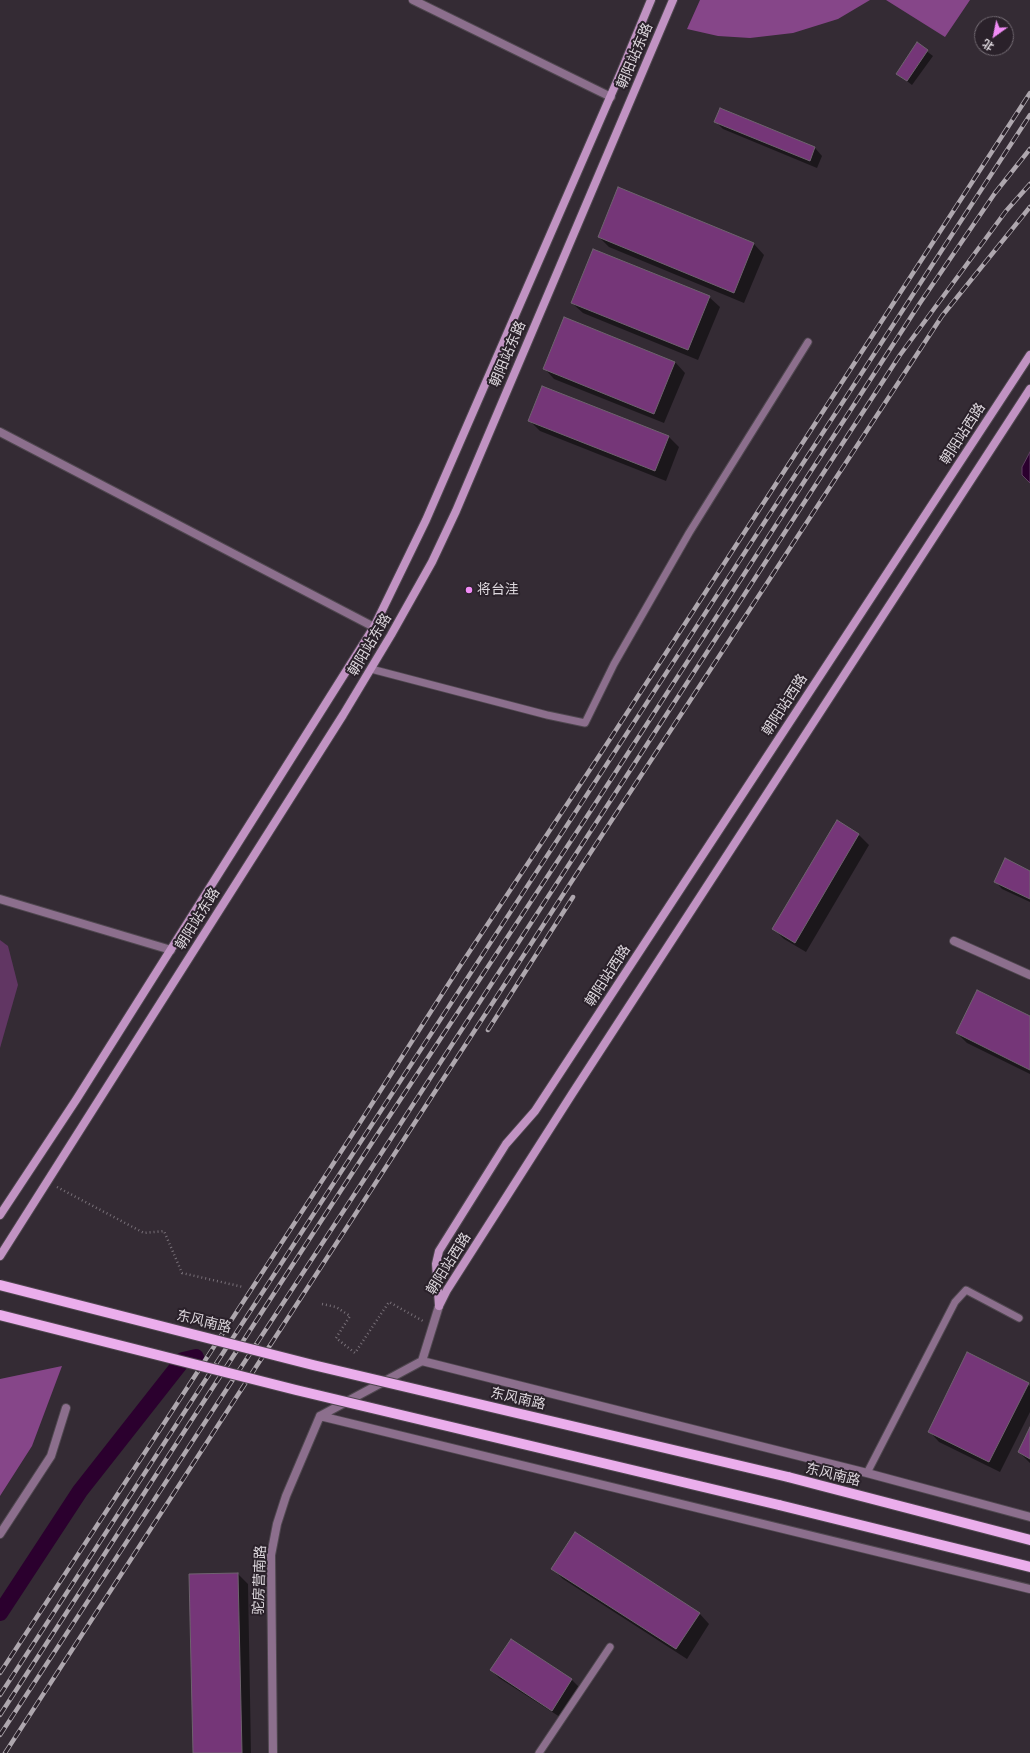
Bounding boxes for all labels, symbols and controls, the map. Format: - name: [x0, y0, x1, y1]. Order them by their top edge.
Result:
- north arrow: [974, 16, 1014, 56]
- street label: 朝阳站东路: [614, 21, 656, 91]
- text: 北: [980, 36, 996, 54]
- street label: 朝阳站东路: [487, 319, 529, 389]
- street label: 朝阳站西路: [937, 400, 989, 468]
- place label: 将台洼: [477, 582, 519, 598]
- marker: 将台洼: [464, 585, 474, 595]
- street label: 朝阳站东路: [345, 611, 395, 679]
- street label: 朝阳站西路: [759, 671, 811, 739]
- street label: 朝阳站东路: [172, 885, 224, 953]
- street label: 朝阳站西路: [582, 942, 634, 1010]
- street label: 朝阳站西路: [423, 1230, 475, 1298]
- street label: 东风南路: [175, 1307, 233, 1337]
- street label: 东风南路: [489, 1385, 547, 1413]
- street label: 东风南路: [804, 1460, 862, 1490]
- street label: 驼房营南路: [250, 1545, 270, 1615]

